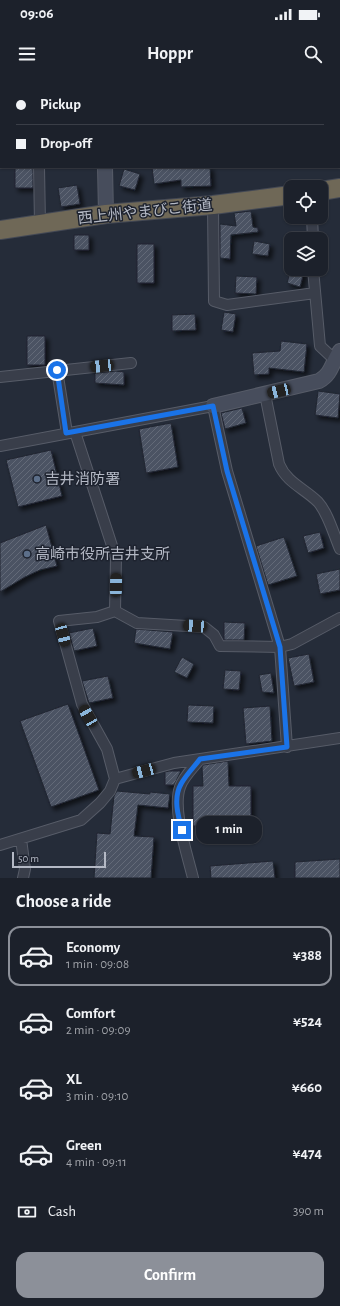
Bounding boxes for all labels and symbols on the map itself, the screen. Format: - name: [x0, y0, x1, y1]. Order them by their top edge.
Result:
- street label: 西上州やまびこ街道: [77, 195, 213, 227]
- car: [89, 359, 115, 373]
- route start: [48, 361, 66, 379]
- car: [266, 382, 292, 400]
- place label: 吉井消防署: [45, 470, 120, 487]
- marker: 吉井消防署: [32, 474, 42, 484]
- place label: 高崎市役所吉井支所: [35, 545, 170, 562]
- marker: 高崎市役所吉井支所: [22, 549, 32, 559]
- car: [110, 573, 122, 597]
- car: [183, 619, 207, 633]
- car: [54, 622, 72, 648]
- car: [77, 703, 99, 729]
- car: [131, 762, 157, 780]
- callout: 1 min: [196, 816, 262, 844]
- route end: [173, 821, 191, 839]
- scale bar: [12, 850, 106, 869]

